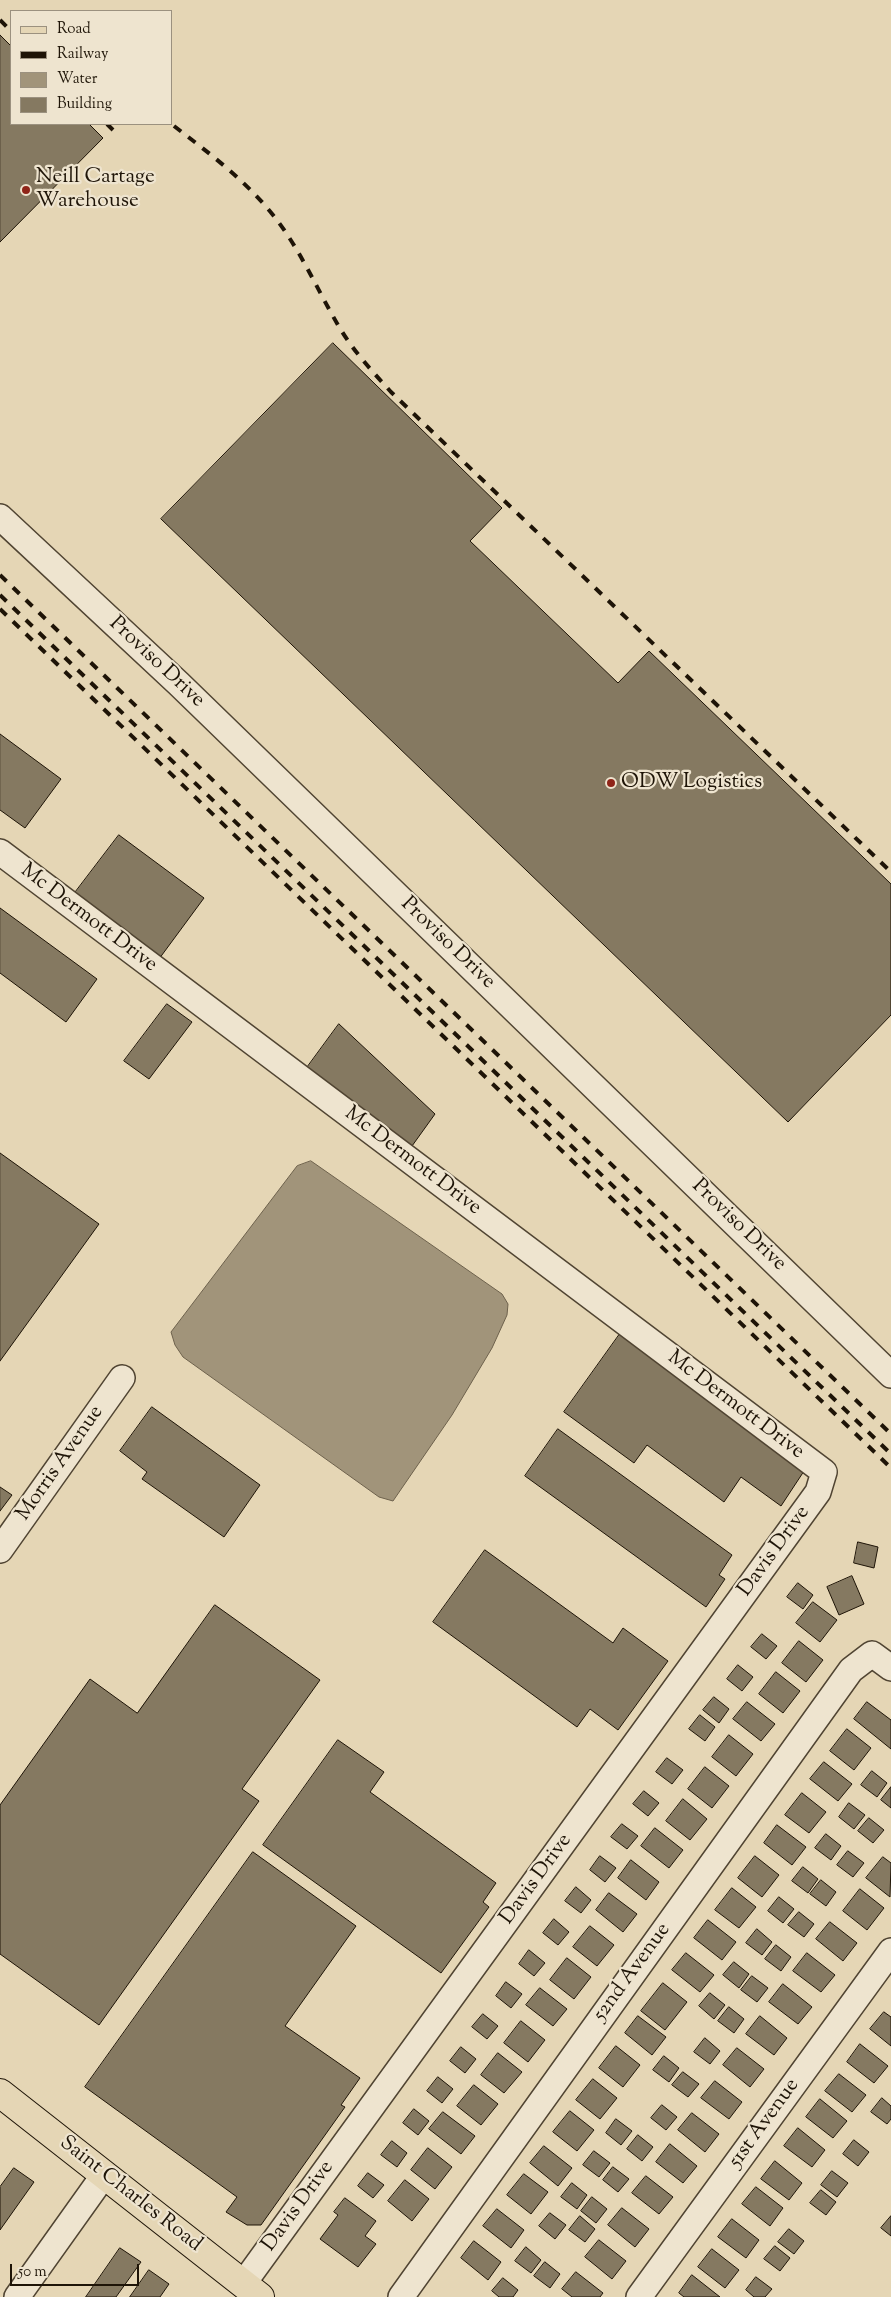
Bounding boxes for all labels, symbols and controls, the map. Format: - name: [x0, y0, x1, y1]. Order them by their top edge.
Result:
- legend: [10, 10, 172, 125]
- text: Road: [57, 19, 91, 40]
- text: Railway: [57, 44, 108, 65]
- text: Water: [57, 69, 97, 90]
- text: Building: [57, 94, 112, 115]
- place label: Neill Cartage Warehouse: [36, 165, 155, 215]
- marker: Neill Cartage Warehouse: [20, 184, 32, 196]
- street label: Proviso Drive: [103, 612, 209, 714]
- place label: ODW Logistics: [621, 770, 762, 796]
- marker: ODW Logistics: [605, 777, 617, 789]
- street label: Mc Dermott Drive: [14, 859, 162, 979]
- street label: Proviso Drive: [394, 893, 500, 995]
- street label: Mc Dermott Drive: [338, 1102, 486, 1222]
- street label: Proviso Drive: [685, 1175, 791, 1277]
- street label: Mc Dermott Drive: [661, 1346, 809, 1466]
- street label: Morris Avenue: [12, 1401, 110, 1527]
- street label: Davis Drive: [734, 1502, 816, 1602]
- street label: Davis Drive: [496, 1830, 578, 1930]
- street label: 52nd Avenue: [589, 1919, 677, 2027]
- street label: 51st Avenue: [724, 2074, 806, 2174]
- street label: Saint Charles Road: [54, 2132, 206, 2258]
- street label: Davis Drive: [258, 2157, 340, 2257]
- scale bar: [12, 2254, 141, 2286]
- text: 50 m: [18, 2262, 47, 2283]

